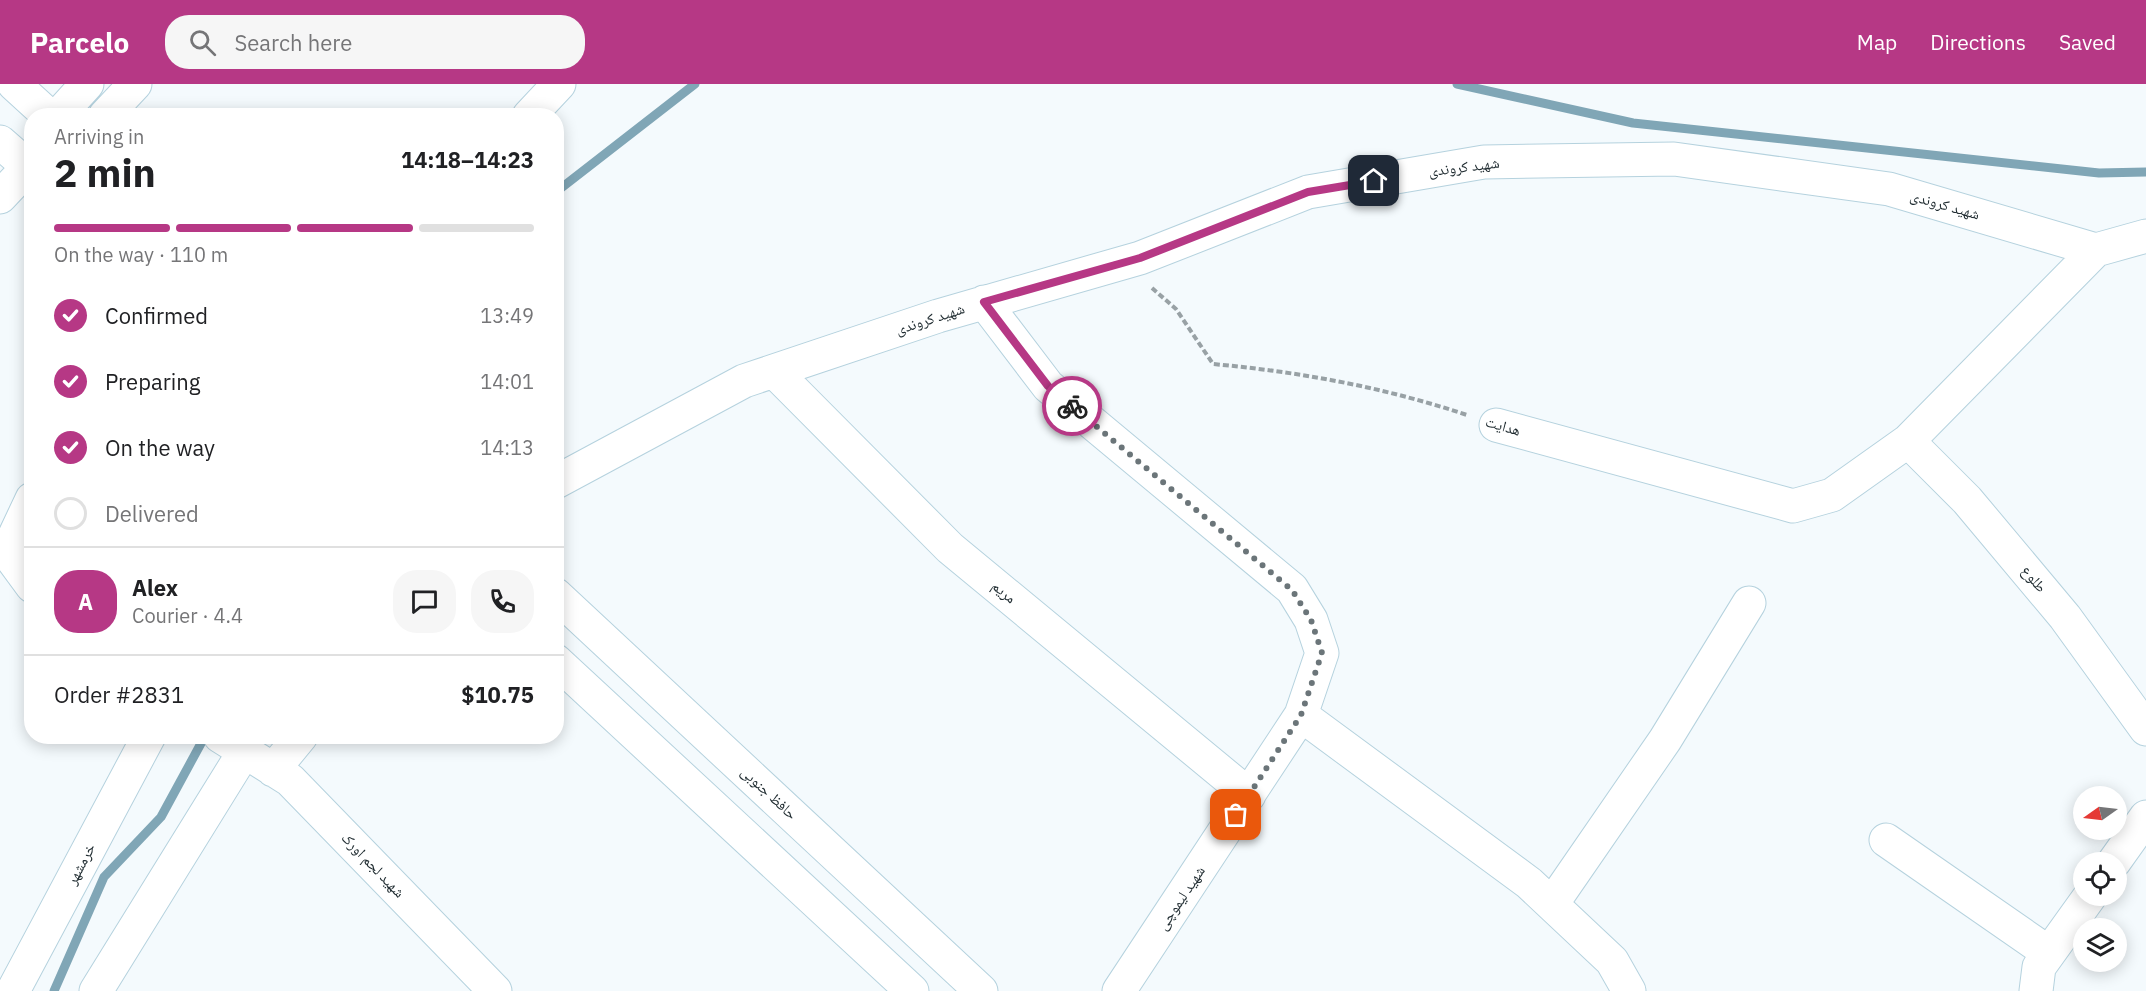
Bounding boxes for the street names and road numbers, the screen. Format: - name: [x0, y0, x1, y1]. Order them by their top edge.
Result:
- street label: شهید کروندی: [1427, 153, 1501, 181]
- street label: شهید کروندی: [1908, 186, 1982, 224]
- street label: شهید کروندی: [893, 298, 967, 340]
- street label: هدایت: [1483, 411, 1523, 440]
- street label: طلوع: [2017, 561, 2051, 597]
- street label: مریم: [988, 576, 1020, 608]
- street label: حافظ جنوبی: [737, 762, 802, 825]
- street label: شهید لجم اورک: [337, 828, 409, 902]
- street label: خرمشهر: [61, 839, 100, 889]
- street label: شهید لیموچی: [1152, 862, 1210, 934]

